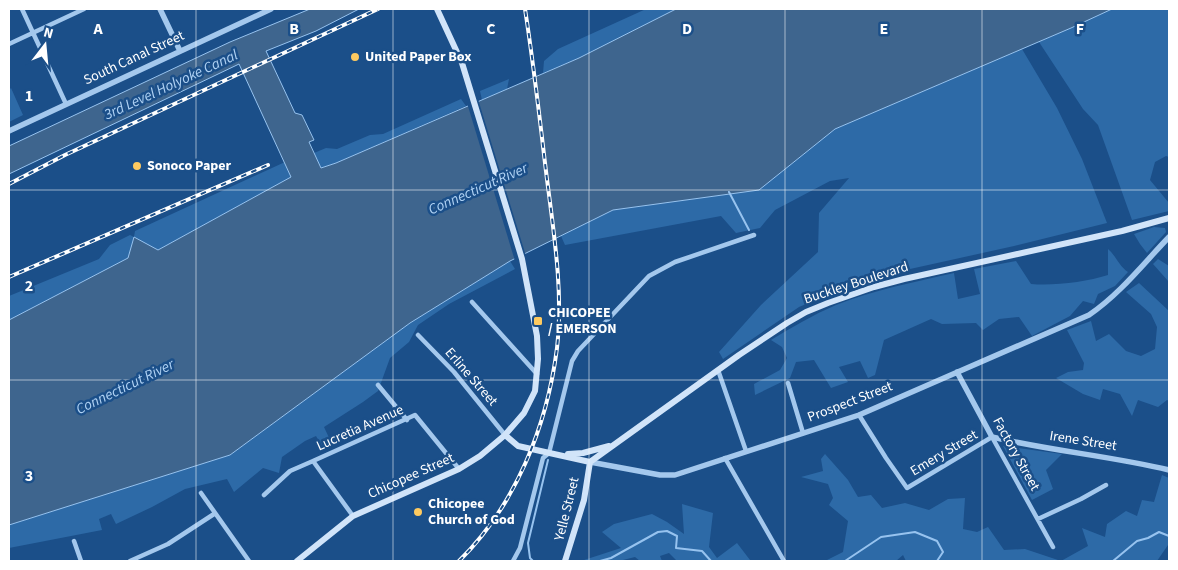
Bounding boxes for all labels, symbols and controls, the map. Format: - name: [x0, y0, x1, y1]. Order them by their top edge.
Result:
- text: A: [92, 18, 103, 40]
- text: B: [289, 18, 299, 40]
- text: C: [486, 18, 496, 40]
- text: D: [682, 18, 692, 40]
- text: E: [880, 18, 888, 40]
- text: F: [1076, 18, 1084, 40]
- north arrow: [20, 20, 70, 70]
- text: N: [41, 23, 56, 44]
- street label: South Canal Street: [80, 26, 188, 90]
- water label: 3rd Level Holyoke Canal: [100, 45, 242, 126]
- place label: United Paper Box: [365, 47, 471, 67]
- marker: United Paper Box: [349, 51, 361, 63]
- text: 1: [25, 85, 33, 107]
- place label: Sonoco Paper: [147, 156, 232, 176]
- water label: Connecticut River: [425, 157, 532, 220]
- marker: Sonoco Paper: [131, 160, 143, 172]
- street label: Buckley Boulevard: [801, 257, 911, 309]
- text: 2: [25, 275, 33, 297]
- place label: CHICOPEE / EMERSON: [548, 303, 617, 339]
- marker: CHICOPEE / EMERSON: [532, 315, 544, 327]
- street label: Erline Street: [440, 343, 502, 411]
- water label: Connecticut River: [72, 354, 178, 420]
- street label: Prospect Street: [805, 377, 896, 427]
- street label: Lucretia Avenue: [313, 400, 407, 456]
- street label: Factory Street: [987, 414, 1045, 495]
- street label: Emery Street: [906, 425, 982, 481]
- street label: Irene Street: [1048, 426, 1118, 456]
- street label: Chicopee Street: [365, 448, 457, 504]
- text: 3: [25, 465, 33, 487]
- street label: Yelle Street: [549, 475, 585, 544]
- place label: Chicopee Church of God: [428, 494, 515, 530]
- marker: Chicopee Church of God: [412, 506, 424, 518]

